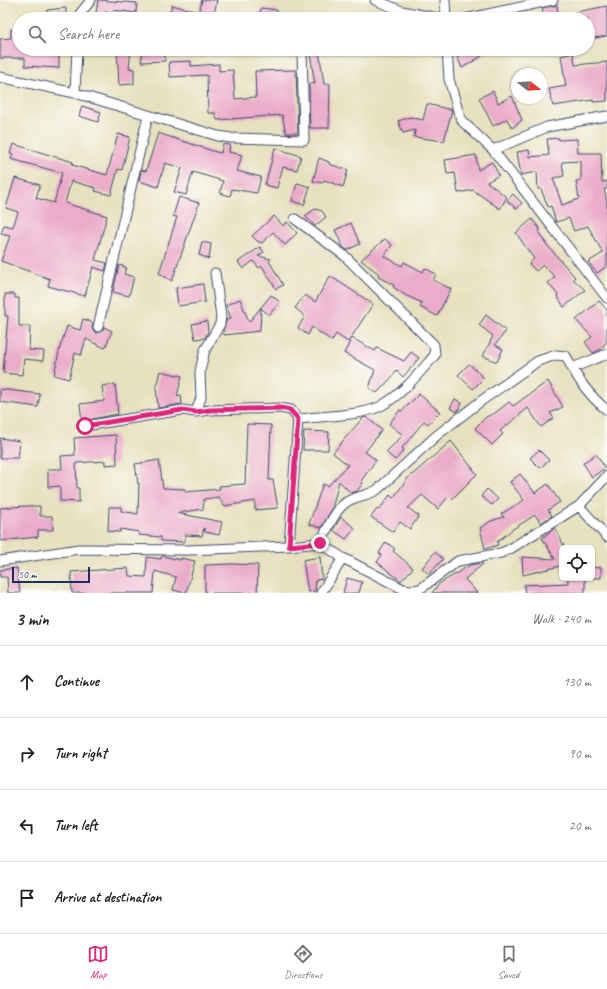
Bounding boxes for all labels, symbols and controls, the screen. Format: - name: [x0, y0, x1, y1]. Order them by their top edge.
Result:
- search box: [12, 12, 595, 56]
- icon: search: [26, 23, 48, 45]
- text: Search here: [58, 25, 119, 44]
- north arrow: [511, 68, 547, 104]
- route start: [76, 417, 94, 435]
- route end: [311, 534, 329, 552]
- map controls: [559, 545, 595, 581]
- button: locate: [559, 545, 595, 581]
- scale bar: [12, 565, 90, 584]
- text: 50 m: [18, 567, 37, 581]
- text: 3 min: [16, 609, 49, 630]
- text: Walk · 240 m: [532, 611, 591, 627]
- icon: ahead: [16, 671, 38, 693]
- text: Continue: [54, 672, 99, 691]
- text: 130 m: [563, 674, 591, 690]
- icon: right: [16, 743, 38, 765]
- text: Turn right: [54, 744, 107, 763]
- text: 90 m: [569, 746, 591, 762]
- icon: left: [16, 815, 38, 837]
- text: Turn left: [54, 816, 97, 835]
- text: 20 m: [569, 818, 591, 834]
- icon: arrive: [16, 887, 38, 909]
- text: Arrive at destination: [54, 888, 161, 907]
- tab: Map: [87, 943, 109, 981]
- tab: Directions: [284, 943, 323, 981]
- tab: Saved: [498, 943, 520, 981]

